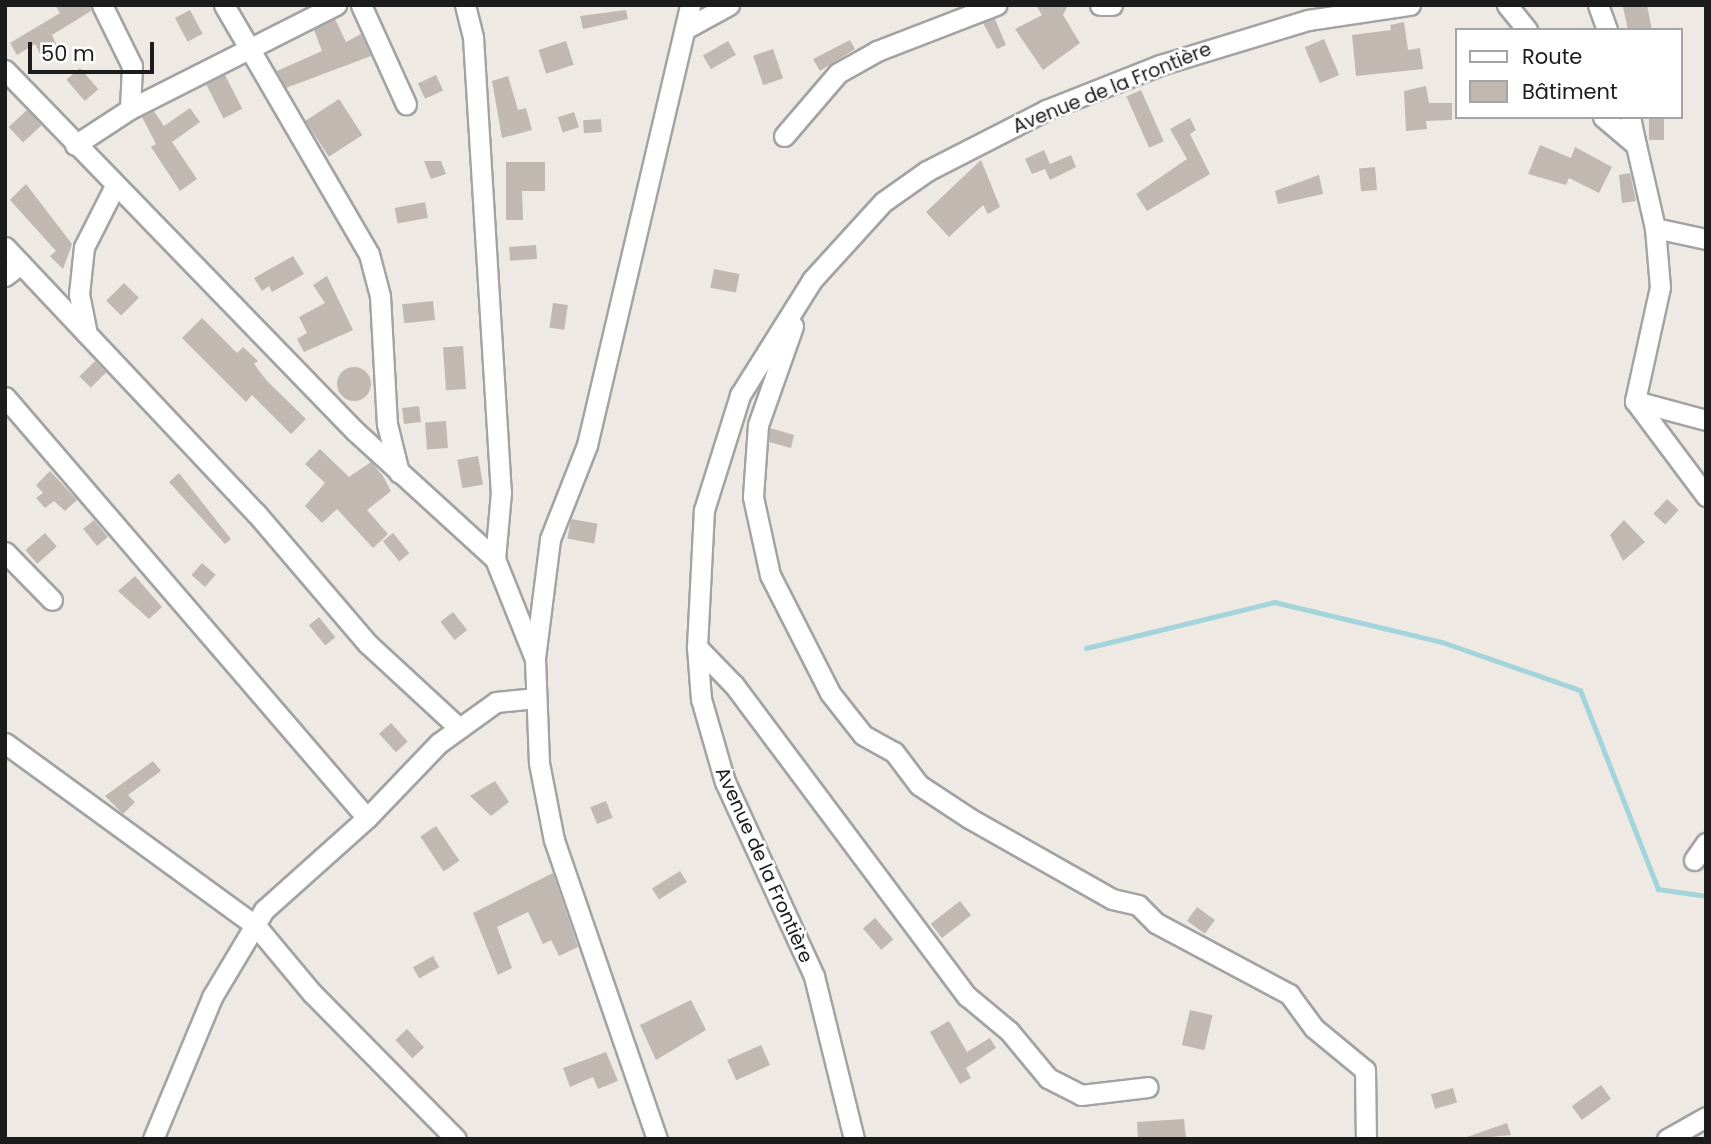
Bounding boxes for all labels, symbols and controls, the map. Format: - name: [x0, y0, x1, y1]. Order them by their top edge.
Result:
- scale bar: [32, 28, 158, 72]
- legend: [1456, 28, 1683, 119]
- street label: Avenue de la Frontière: [1009, 38, 1215, 138]
- text: 50 m: [41, 39, 95, 68]
- text: Route: [1522, 42, 1582, 71]
- text: Bâtiment: [1522, 77, 1618, 106]
- street label: Avenue de la Frontière: [710, 764, 818, 966]

